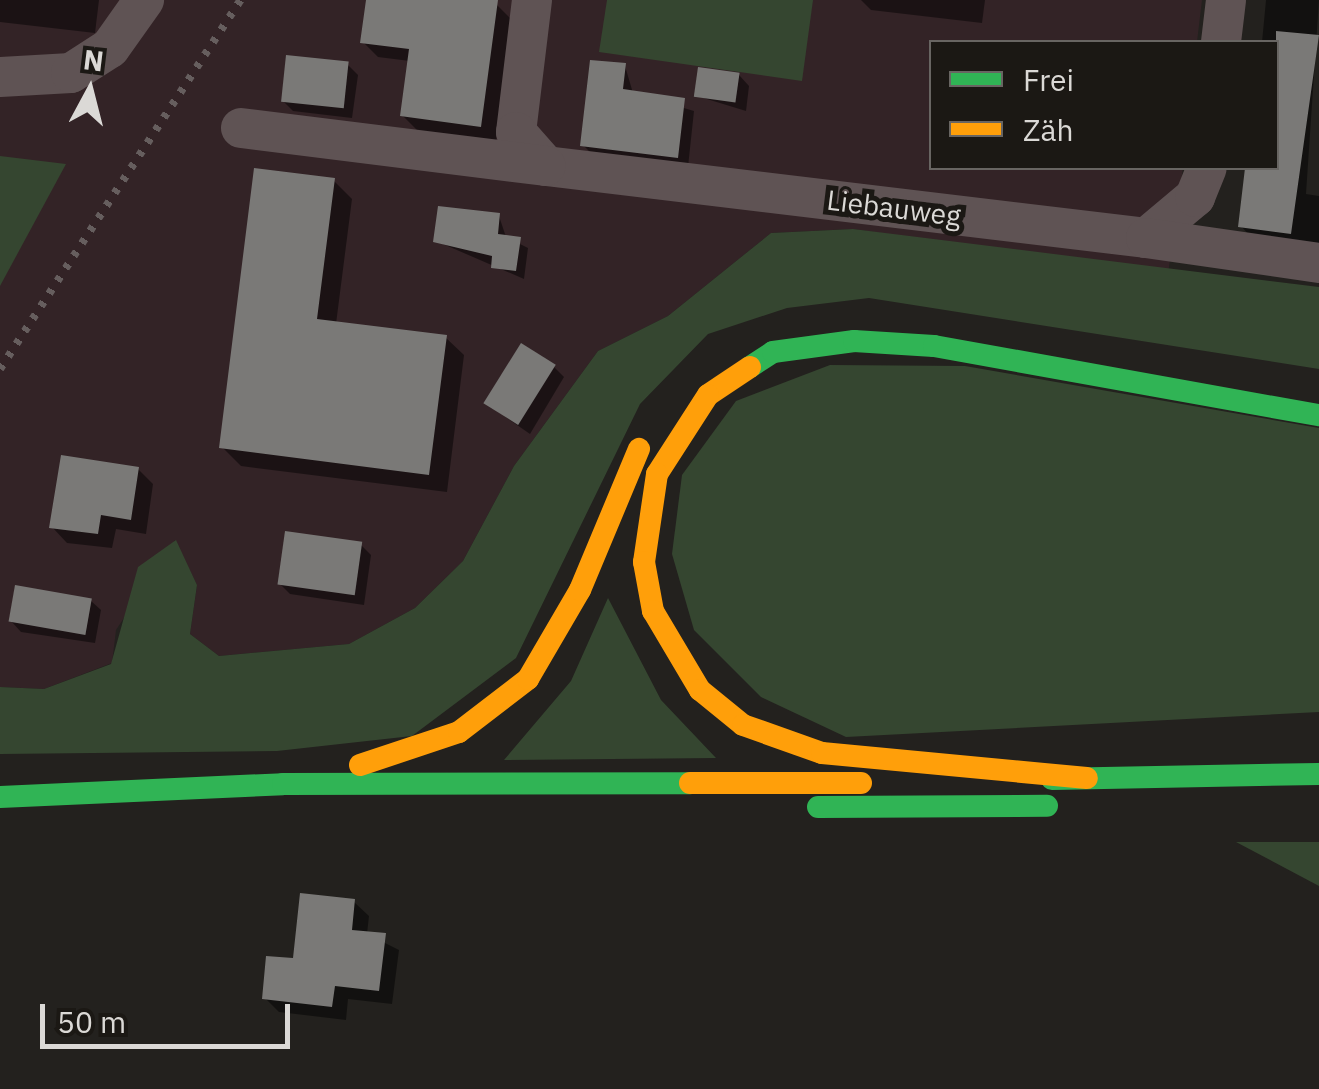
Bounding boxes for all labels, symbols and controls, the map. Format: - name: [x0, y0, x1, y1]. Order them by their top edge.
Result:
- north arrow: [40, 40, 140, 140]
- text: N: [81, 40, 106, 79]
- legend: [929, 40, 1279, 170]
- text: Frei: [1023, 60, 1074, 99]
- text: Zäh: [1023, 110, 1073, 149]
- street label: Liebauweg: [825, 183, 963, 233]
- scale bar: [45, 984, 295, 1046]
- text: 50 m: [57, 1002, 126, 1041]

